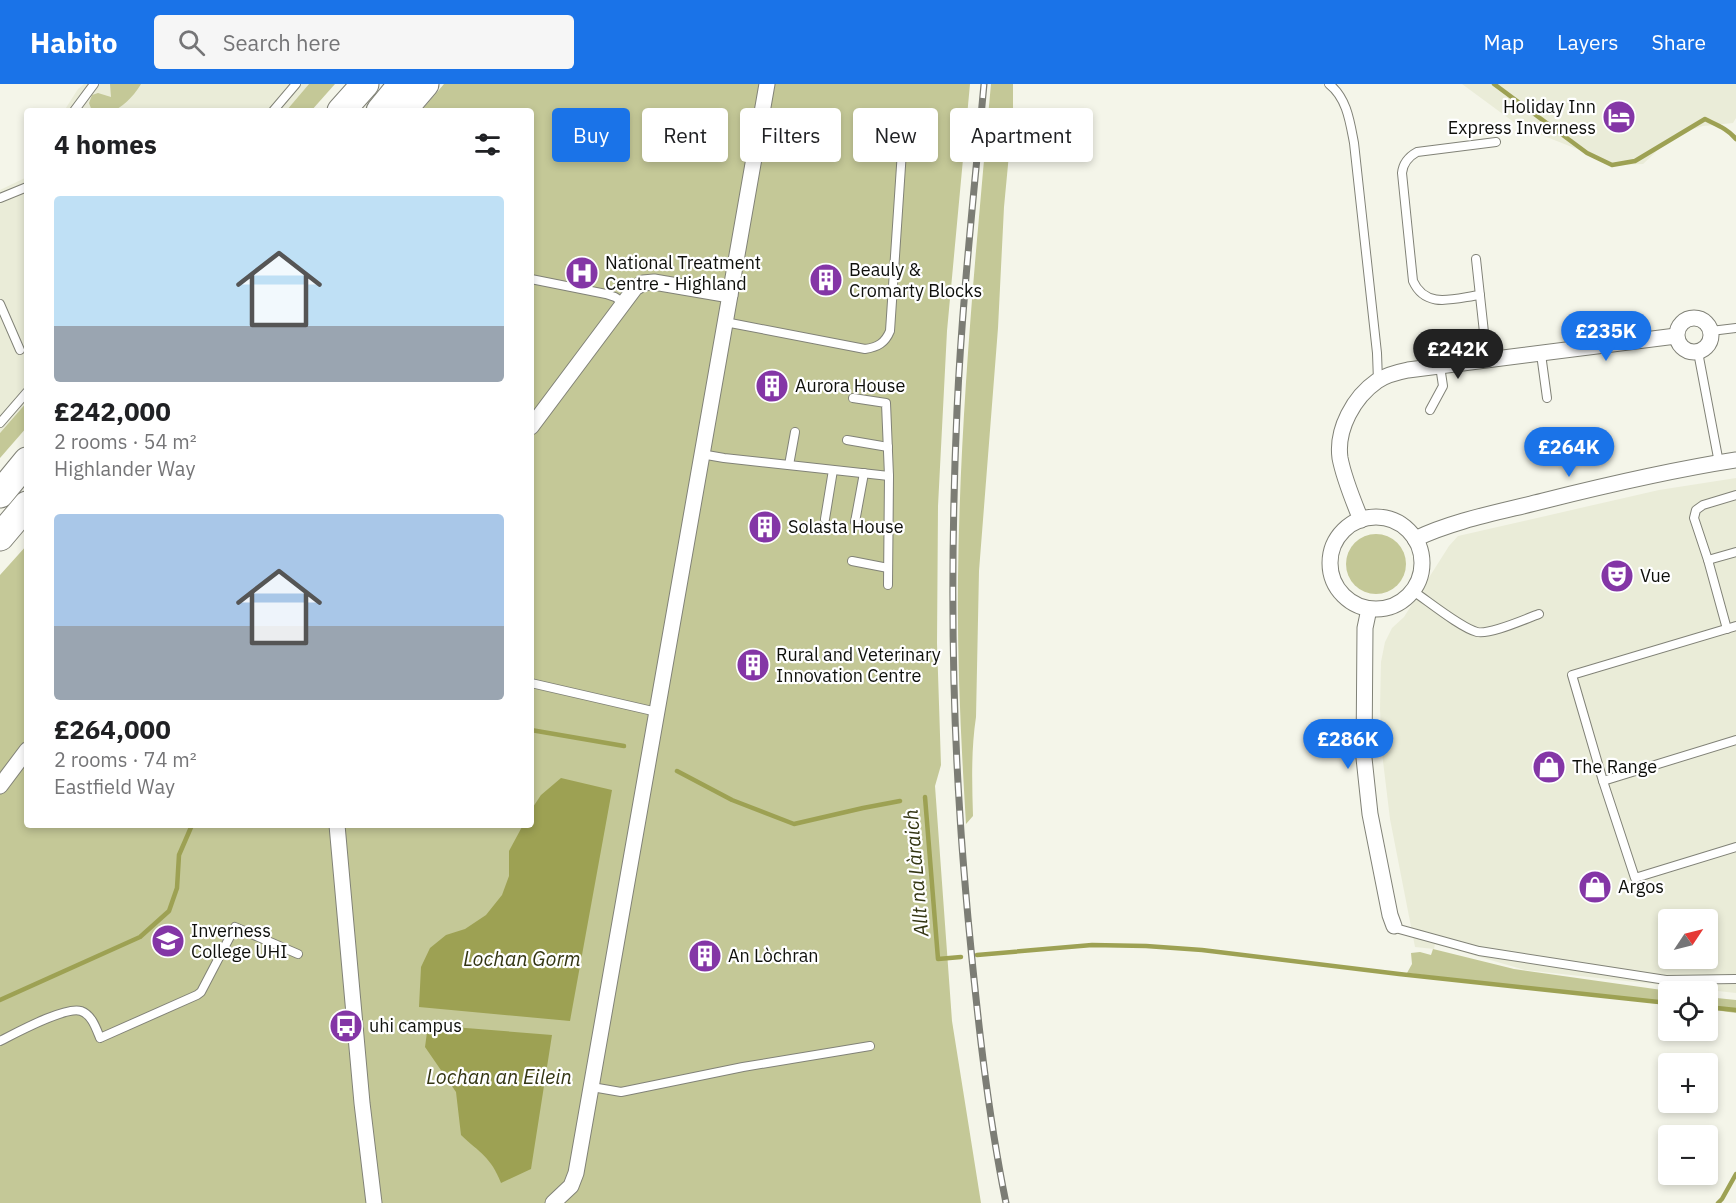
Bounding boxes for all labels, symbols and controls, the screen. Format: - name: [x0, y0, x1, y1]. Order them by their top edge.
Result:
- search box: [154, 15, 574, 69]
- text: Habito: [30, 24, 118, 61]
- icon: search: [175, 26, 208, 59]
- text: Search here: [223, 28, 341, 57]
- text: Map: [1484, 28, 1524, 56]
- text: Layers: [1557, 28, 1619, 56]
- text: Share: [1652, 28, 1706, 56]
- place label: Holiday Inn Express Inverness: [1448, 95, 1596, 139]
- hotel icon: Holiday Inn Express Inverness: [1601, 99, 1637, 135]
- chip: Buy: [552, 108, 630, 162]
- chip: Rent: [642, 108, 728, 162]
- chip: Filters: [740, 108, 841, 162]
- chip: New: [853, 108, 938, 162]
- chip: Apartment: [950, 108, 1093, 162]
- text: 4 homes: [54, 127, 157, 161]
- icon: filters: [471, 128, 504, 161]
- icon: home: [225, 235, 333, 343]
- place label: National Treatment Centre - Highland: [605, 251, 761, 295]
- hospital icon: National Treatment Centre - Highland: [564, 255, 600, 291]
- place label: Beauly & Cromarty Blocks: [849, 258, 982, 302]
- building icon: Beauly & Cromarty Blocks: [808, 262, 844, 298]
- pin: £235K: [1564, 311, 1648, 362]
- text: £235K: [1575, 317, 1637, 344]
- pin: £242K: [1416, 329, 1500, 380]
- text: £242K: [1427, 335, 1489, 362]
- building icon: Aurora House: [754, 368, 790, 404]
- place label: Aurora House: [795, 374, 906, 397]
- text: £242,000: [54, 394, 171, 428]
- pin: £264K: [1527, 427, 1611, 478]
- text: 2 rooms · 54 m²: [54, 428, 197, 455]
- text: £264K: [1538, 433, 1600, 460]
- text: Highlander Way: [54, 455, 195, 482]
- building icon: Solasta House: [747, 509, 783, 545]
- place label: Solasta House: [788, 515, 904, 538]
- icon: home: [225, 553, 333, 661]
- theatre icon: Vue: [1599, 558, 1635, 594]
- place label: Vue: [1640, 564, 1671, 587]
- place label: Rural and Veterinary Innovation Centre: [776, 643, 941, 687]
- building icon: Rural and Veterinary Innovation Centre: [735, 647, 771, 683]
- text: £264,000: [54, 712, 171, 746]
- pin: £286K: [1306, 719, 1390, 770]
- text: £286K: [1317, 725, 1379, 752]
- text: 2 rooms · 74 m²: [54, 746, 197, 773]
- shop icon: The Range: [1531, 749, 1567, 785]
- place label: The Range: [1572, 755, 1657, 778]
- text: Eastfield Way: [54, 773, 175, 800]
- water label: Allt na Làraich: [896, 808, 935, 939]
- shop icon: Argos: [1577, 869, 1613, 905]
- place label: Argos: [1618, 875, 1664, 898]
- north arrow: [1658, 909, 1718, 969]
- map controls: [1658, 909, 1718, 1185]
- place label: Inverness College UHI: [191, 919, 288, 963]
- school or university icon: Inverness College UHI: [150, 923, 186, 959]
- building icon: An Lòchran: [687, 938, 723, 974]
- place label: An Lòchran: [728, 944, 819, 967]
- water label: Lochan Gorm: [463, 945, 581, 972]
- button: locate: [1658, 981, 1718, 1041]
- bus stop icon: uhi campus: [328, 1008, 364, 1044]
- place label: uhi campus: [369, 1014, 462, 1037]
- button: +: [1658, 1053, 1718, 1113]
- water label: Lochan an Eilein: [426, 1063, 572, 1090]
- button: −: [1658, 1125, 1718, 1185]

